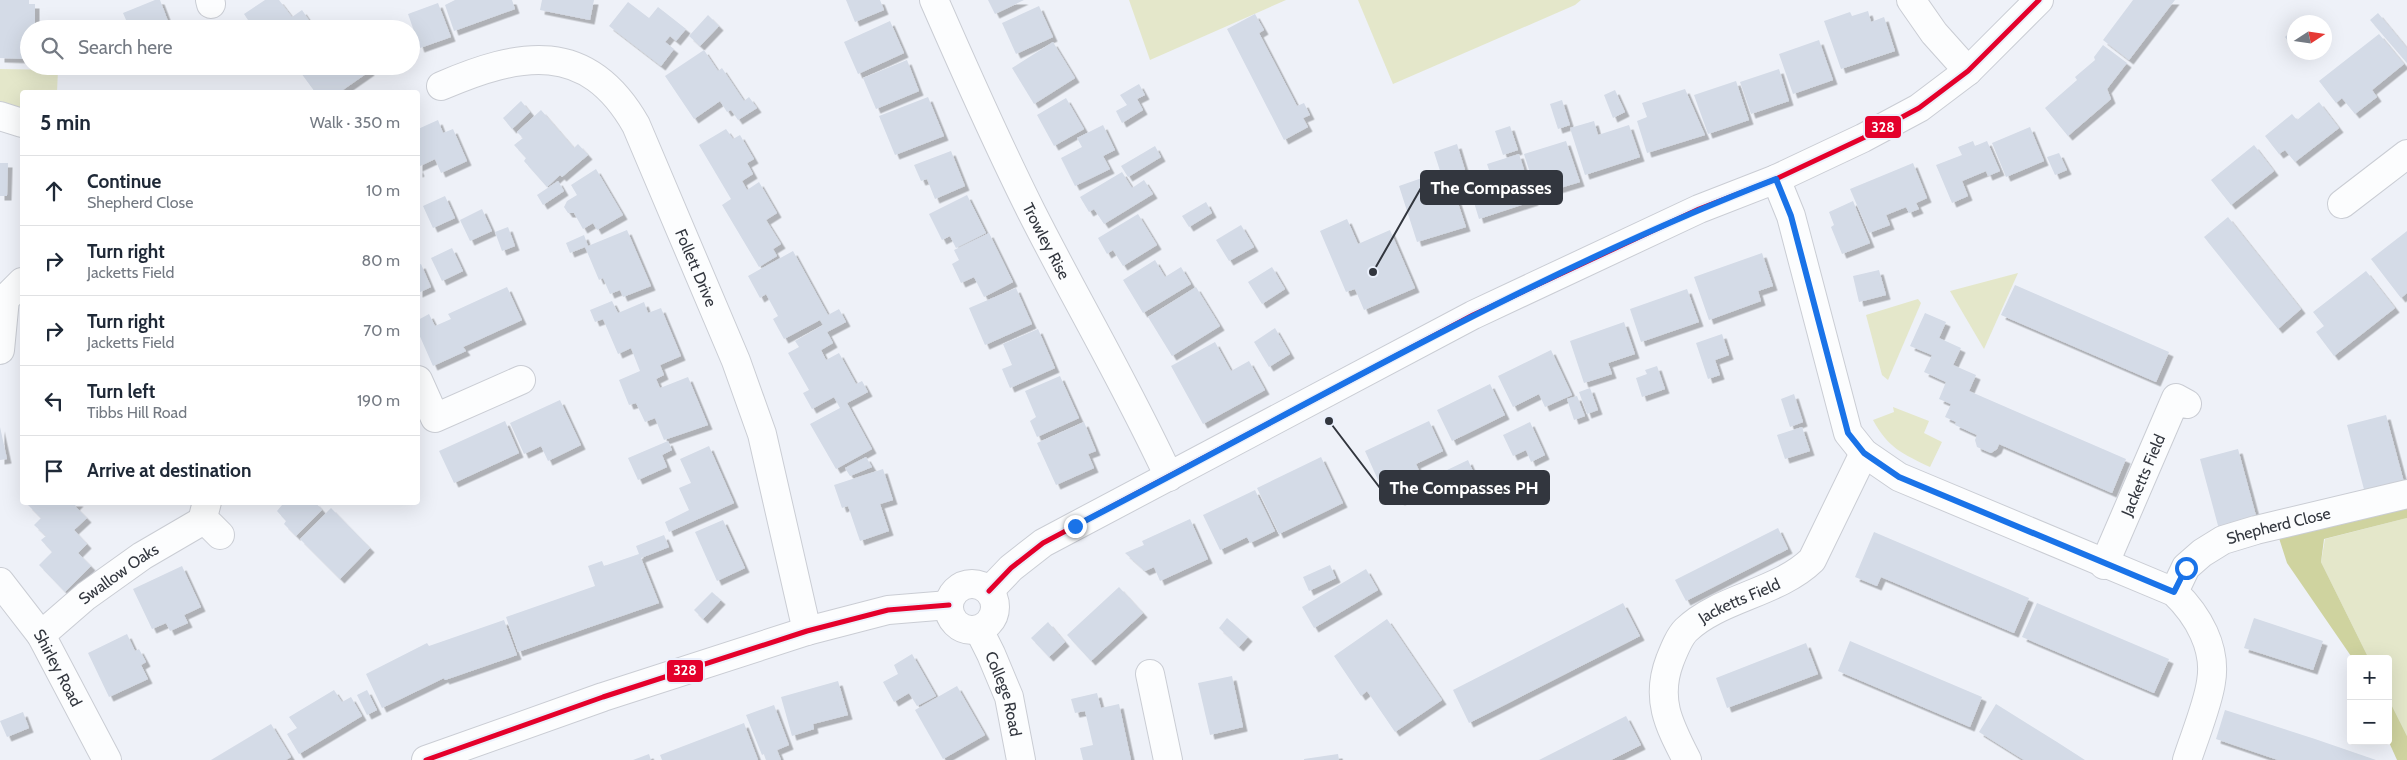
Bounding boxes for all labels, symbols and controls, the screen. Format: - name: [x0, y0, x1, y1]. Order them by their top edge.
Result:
- north arrow: [2287, 15, 2332, 60]
- search box: [20, 20, 420, 75]
- icon: search: [38, 34, 66, 62]
- text: Search here: [78, 36, 172, 59]
- text: 5 min: [40, 110, 91, 135]
- text: Walk · 350 m: [310, 113, 400, 132]
- line badge: 328: [1864, 115, 1902, 139]
- text: 328: [1871, 118, 1895, 136]
- text: Continue: [87, 170, 161, 193]
- callout: The Compasses: [1421, 171, 1562, 204]
- icon: ahead: [40, 177, 68, 205]
- text: The Compasses: [1430, 177, 1552, 199]
- text: 10 m: [366, 181, 400, 200]
- text: Shepherd Close: [87, 193, 193, 212]
- street label: Trowley Rise: [1019, 200, 1074, 282]
- street label: Follett Drive: [672, 226, 721, 309]
- text: Turn right: [87, 240, 165, 263]
- icon: right: [40, 247, 68, 275]
- text: 80 m: [362, 251, 400, 270]
- text: Jacketts Field: [87, 263, 174, 282]
- text: Turn right: [87, 310, 165, 333]
- icon: right: [40, 317, 68, 345]
- text: 70 m: [363, 321, 400, 340]
- text: Jacketts Field: [87, 333, 174, 352]
- text: Turn left: [87, 380, 155, 403]
- icon: left: [40, 387, 68, 415]
- text: 190 m: [357, 391, 400, 410]
- text: Tibbs Hill Road: [87, 403, 187, 422]
- street label: Jacketts Field: [2116, 431, 2169, 520]
- icon: arrive: [40, 457, 68, 485]
- text: Arrive at destination: [87, 459, 251, 482]
- callout: The Compasses PH: [1380, 471, 1549, 504]
- text: The Compasses PH: [1389, 477, 1539, 499]
- street label: Shepherd Close: [2224, 503, 2332, 548]
- route end: [1064, 515, 1087, 538]
- street label: Swallow Oaks: [74, 539, 162, 608]
- route start: [2175, 557, 2198, 580]
- street label: Jacketts Field: [1694, 574, 1783, 627]
- street label: Shirley Road: [30, 625, 86, 710]
- street label: College Road: [981, 648, 1026, 738]
- map controls: [2347, 655, 2392, 745]
- button: +: [2347, 655, 2392, 700]
- line badge: 328: [666, 659, 704, 683]
- text: 328: [673, 661, 697, 679]
- button: −: [2347, 700, 2392, 745]

